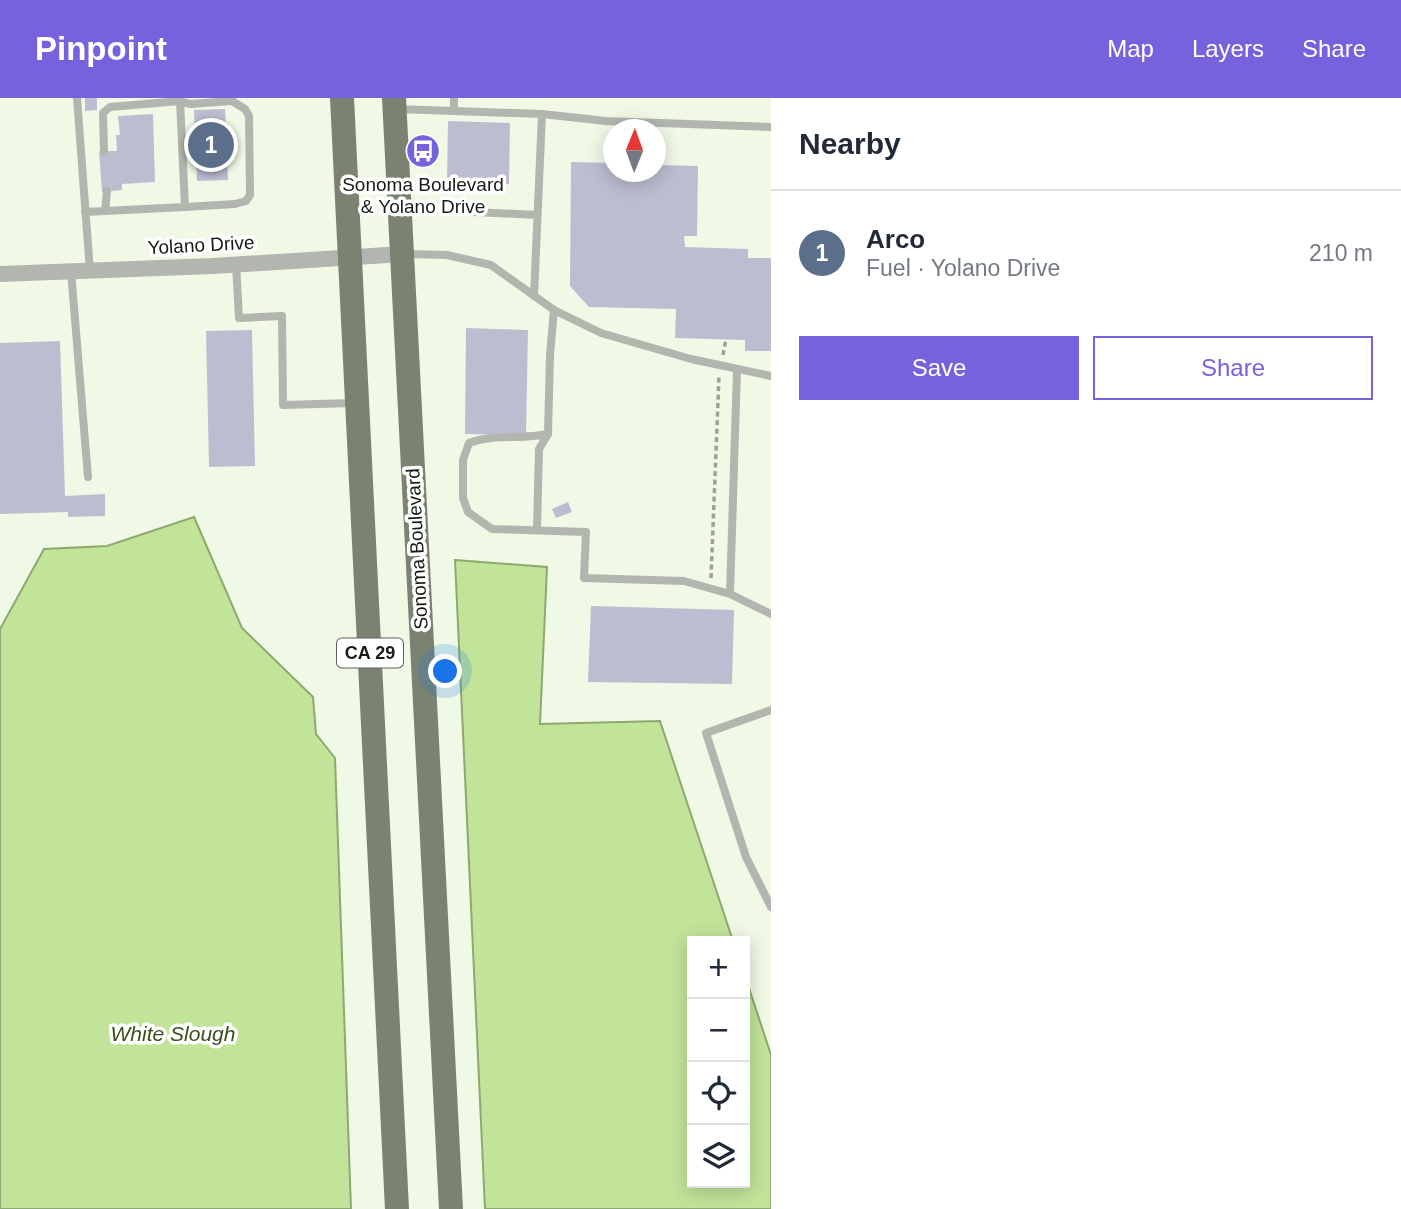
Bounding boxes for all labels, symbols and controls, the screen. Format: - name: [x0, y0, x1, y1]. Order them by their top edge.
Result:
- text: Pinpoint: [35, 30, 167, 67]
- text: Map: [1107, 35, 1154, 62]
- text: Layers: [1192, 35, 1264, 62]
- text: Share: [1302, 35, 1366, 62]
- pin: 1: [188, 119, 234, 171]
- north arrow: [603, 119, 666, 182]
- text: Nearby: [799, 127, 901, 160]
- bus stop icon: Sonoma Boulevard & Yolano Drive: [404, 132, 442, 170]
- place label: Sonoma Boulevard & Yolano Drive: [342, 174, 504, 217]
- text: Arco: [866, 224, 925, 254]
- street label: Yolano Drive: [147, 232, 255, 258]
- text: 1: [816, 240, 828, 266]
- text: 210 m: [1309, 240, 1373, 266]
- text: Fuel · Yolano Drive: [866, 255, 1060, 281]
- button: Save: [799, 336, 1079, 400]
- button: Share: [1093, 336, 1373, 400]
- street label: Sonoma Boulevard: [402, 468, 432, 630]
- road number: CA 29: [337, 638, 403, 668]
- your location: [428, 654, 462, 688]
- map controls: [687, 936, 750, 1188]
- button: +: [687, 936, 750, 999]
- button: −: [687, 999, 750, 1062]
- water label: White Slough: [111, 1022, 235, 1045]
- button: locate: [687, 1062, 750, 1125]
- button: layers: [687, 1125, 750, 1188]

